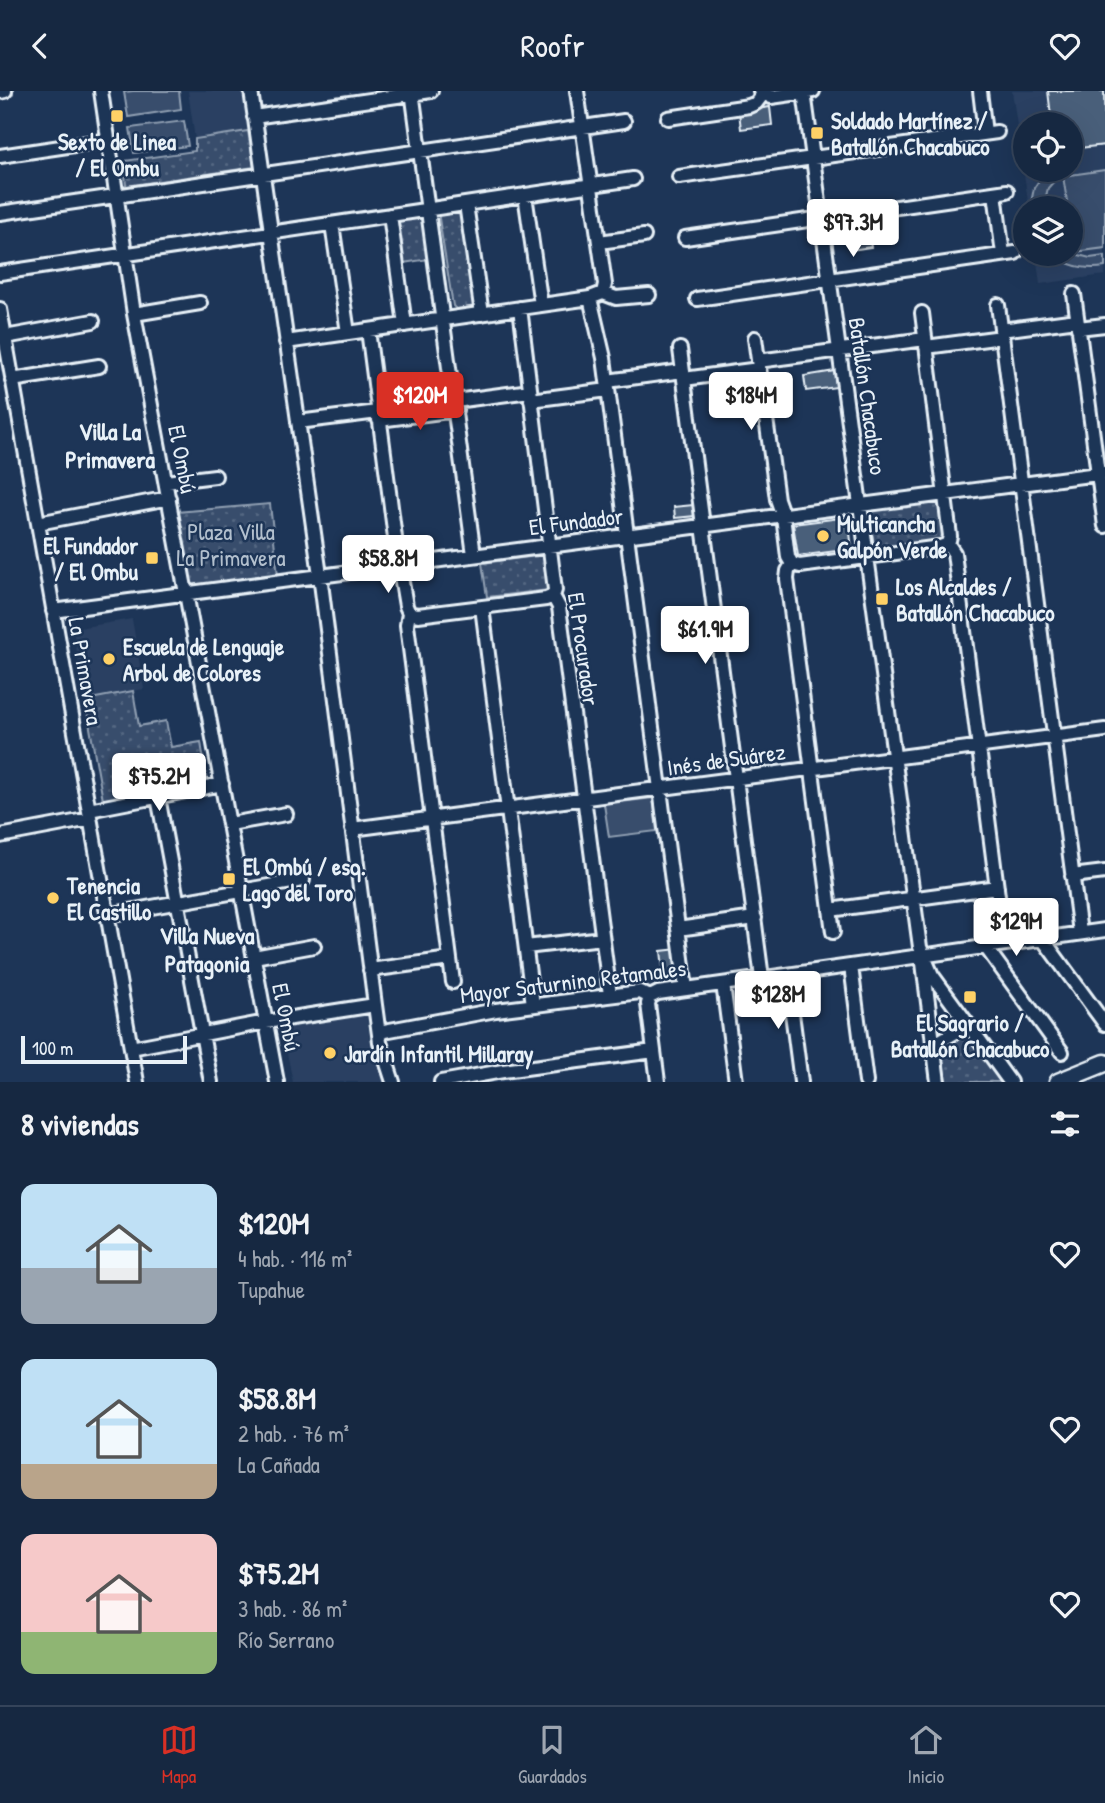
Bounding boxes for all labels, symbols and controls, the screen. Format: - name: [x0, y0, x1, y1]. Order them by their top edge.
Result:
- text: Roofr: [520, 24, 585, 67]
- icon: back: [21, 27, 59, 65]
- icon: heart: [1046, 27, 1084, 65]
- place label: Soldado Martínez / Batallón Chacabuco: [831, 105, 990, 162]
- marker: Sexto de Linea / El Ombu: [109, 108, 125, 124]
- map controls: [1013, 112, 1083, 266]
- button: locate: [1013, 112, 1083, 182]
- marker: Soldado Martínez / Batallón Chacabuco: [809, 125, 825, 141]
- place label: Sexto de Linea / El Ombu: [58, 126, 176, 183]
- button: layers: [1013, 196, 1083, 266]
- pin: $97.3M: [796, 199, 910, 259]
- text: $97.3M: [823, 206, 883, 237]
- street label: Batallón Chacabuco: [842, 315, 894, 477]
- pin: $120M: [371, 373, 469, 432]
- pin: $184M: [702, 373, 800, 432]
- text: $120M: [393, 379, 447, 410]
- text: $184M: [725, 379, 777, 410]
- district label: Villa La Primavera: [65, 415, 155, 475]
- street label: El Ombú: [161, 422, 205, 496]
- street label: El Fundador: [527, 500, 625, 542]
- place label: Multicancha Galpón Verde: [837, 508, 948, 566]
- park label: Plaza Villa La Primavera: [177, 516, 285, 573]
- marker: Multicancha Galpón Verde: [815, 528, 831, 544]
- place label: El Fundador / El Ombu: [43, 530, 139, 587]
- pin: $58.8M: [331, 535, 445, 595]
- text: $58.8M: [358, 542, 418, 573]
- marker: El Fundador / El Ombu: [144, 550, 160, 566]
- place label: Los Alcaldes / Batallón Chacabuco: [896, 571, 1055, 628]
- street label: El Procurador: [561, 590, 607, 708]
- marker: Los Alcaldes / Batallón Chacabuco: [874, 591, 890, 607]
- pin: $61.9M: [648, 607, 762, 666]
- text: $61.9M: [677, 613, 733, 644]
- street label: La Primavera: [61, 615, 111, 727]
- place label: Escuela de Lenguaje Arbol de Colores: [123, 631, 285, 688]
- marker: Escuela de Lenguaje Arbol de Colores: [101, 651, 117, 667]
- street label: Inés de Suárez: [665, 735, 787, 783]
- pin: $75.2M: [102, 753, 216, 813]
- text: $75.2M: [128, 760, 190, 791]
- place label: El Ombú / esq. Lago del Toro: [243, 851, 366, 909]
- place label: Tenencia El Castillo: [66, 870, 152, 927]
- marker: El Ombú / esq. Lago del Toro: [221, 871, 237, 887]
- marker: Tenencia El Castillo: [45, 890, 61, 906]
- pin: $129M: [967, 899, 1065, 958]
- text: $129M: [990, 905, 1042, 936]
- district label: Villa Nueva Patagonia: [159, 919, 255, 980]
- street label: Mayor Saturnino Retamales: [458, 952, 688, 1010]
- pin: $128M: [729, 971, 827, 1031]
- text: $128M: [751, 978, 805, 1009]
- street label: El Ombú: [265, 980, 309, 1054]
- marker: El Sagrario / Batallón Chacabuco: [962, 989, 978, 1005]
- place label: El Sagrario / Batallón Chacabuco: [891, 1007, 1050, 1064]
- scale bar: [21, 1033, 187, 1065]
- text: 100 m: [32, 1035, 73, 1061]
- place label: Jardín Infantil Millaray: [344, 1038, 534, 1070]
- marker: Jardín Infantil Millaray: [322, 1045, 338, 1061]
- text: 8 viviendas: [21, 1104, 139, 1144]
- icon: filters: [1046, 1105, 1084, 1143]
- text: $120M: [238, 1203, 309, 1243]
- icon: home: [77, 1212, 161, 1296]
- icon: heart: [1046, 1235, 1084, 1273]
- text: 4 hab. · 116 m²: [238, 1243, 352, 1274]
- text: Tupahue: [238, 1274, 305, 1305]
- text: $58.8M: [238, 1378, 316, 1418]
- icon: home: [77, 1387, 161, 1471]
- icon: heart: [1046, 1410, 1084, 1448]
- text: 2 hab. · 76 m²: [238, 1418, 349, 1449]
- text: La Cañada: [238, 1449, 320, 1480]
- text: $75.2M: [238, 1553, 319, 1593]
- icon: home: [77, 1562, 161, 1646]
- icon: heart: [1046, 1585, 1084, 1623]
- text: 3 hab. · 86 m²: [238, 1593, 347, 1624]
- text: Río Serrano: [238, 1624, 334, 1655]
- tab: Mapa: [160, 1721, 198, 1789]
- tab: Guardados: [518, 1721, 587, 1789]
- tab: Inicio: [907, 1721, 945, 1789]

